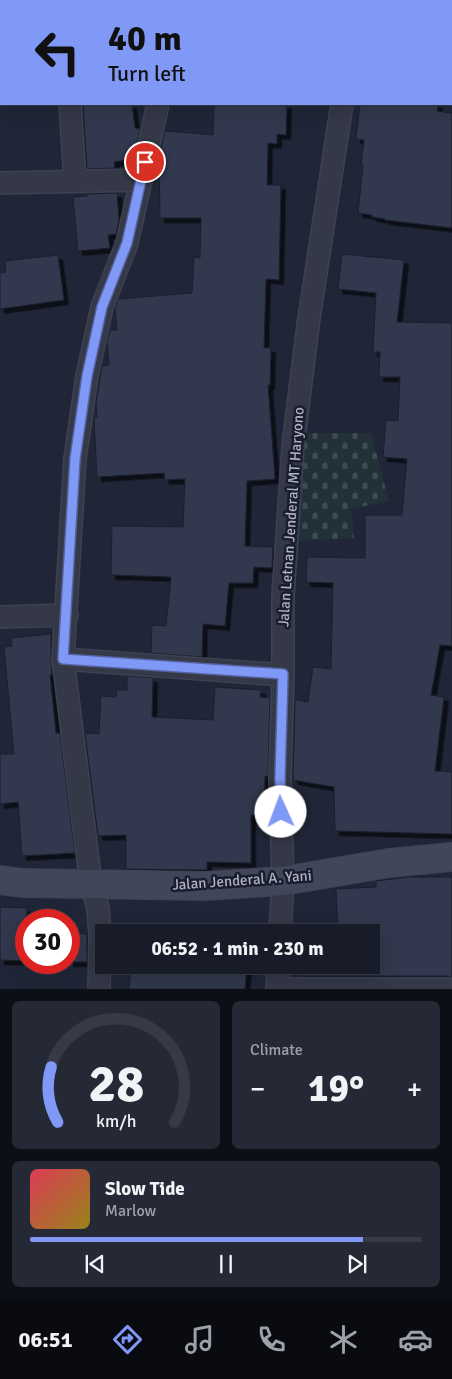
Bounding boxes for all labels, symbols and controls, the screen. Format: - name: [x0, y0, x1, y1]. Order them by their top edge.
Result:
- text: 40 m: [108, 17, 182, 60]
- icon: left: [25, 20, 90, 85]
- text: Turn left: [108, 60, 186, 87]
- pin: [124, 141, 166, 183]
- icon: arrive: [131, 148, 159, 176]
- street label: Jalan Letnan Jenderal MT Haryono: [274, 406, 308, 628]
- position arrow: [254, 785, 306, 837]
- street label: Jalan Jenderal A. Yani: [172, 866, 312, 894]
- speed limit sign: 30: [15, 909, 80, 974]
- text: 06:52 · 1 min · 230 m: [151, 937, 324, 961]
- text: Climate: [250, 1040, 303, 1060]
- text: 28: [88, 1052, 144, 1116]
- text: 19°: [308, 1065, 364, 1112]
- text: −: [250, 1072, 265, 1106]
- text: +: [407, 1072, 422, 1106]
- text: km/h: [96, 1110, 136, 1132]
- text: Slow Tide: [105, 1177, 185, 1201]
- text: Marlow: [105, 1201, 156, 1221]
- icon: previous: [81, 1250, 109, 1278]
- icon: pause: [212, 1250, 240, 1278]
- icon: next: [343, 1250, 371, 1278]
- icon: directions: [110, 1322, 145, 1357]
- icon: music: [182, 1322, 217, 1357]
- icon: phone: [254, 1322, 289, 1357]
- icon: climate: [326, 1322, 361, 1357]
- icon: car: [398, 1322, 433, 1357]
- text: 06:51: [19, 1326, 73, 1353]

